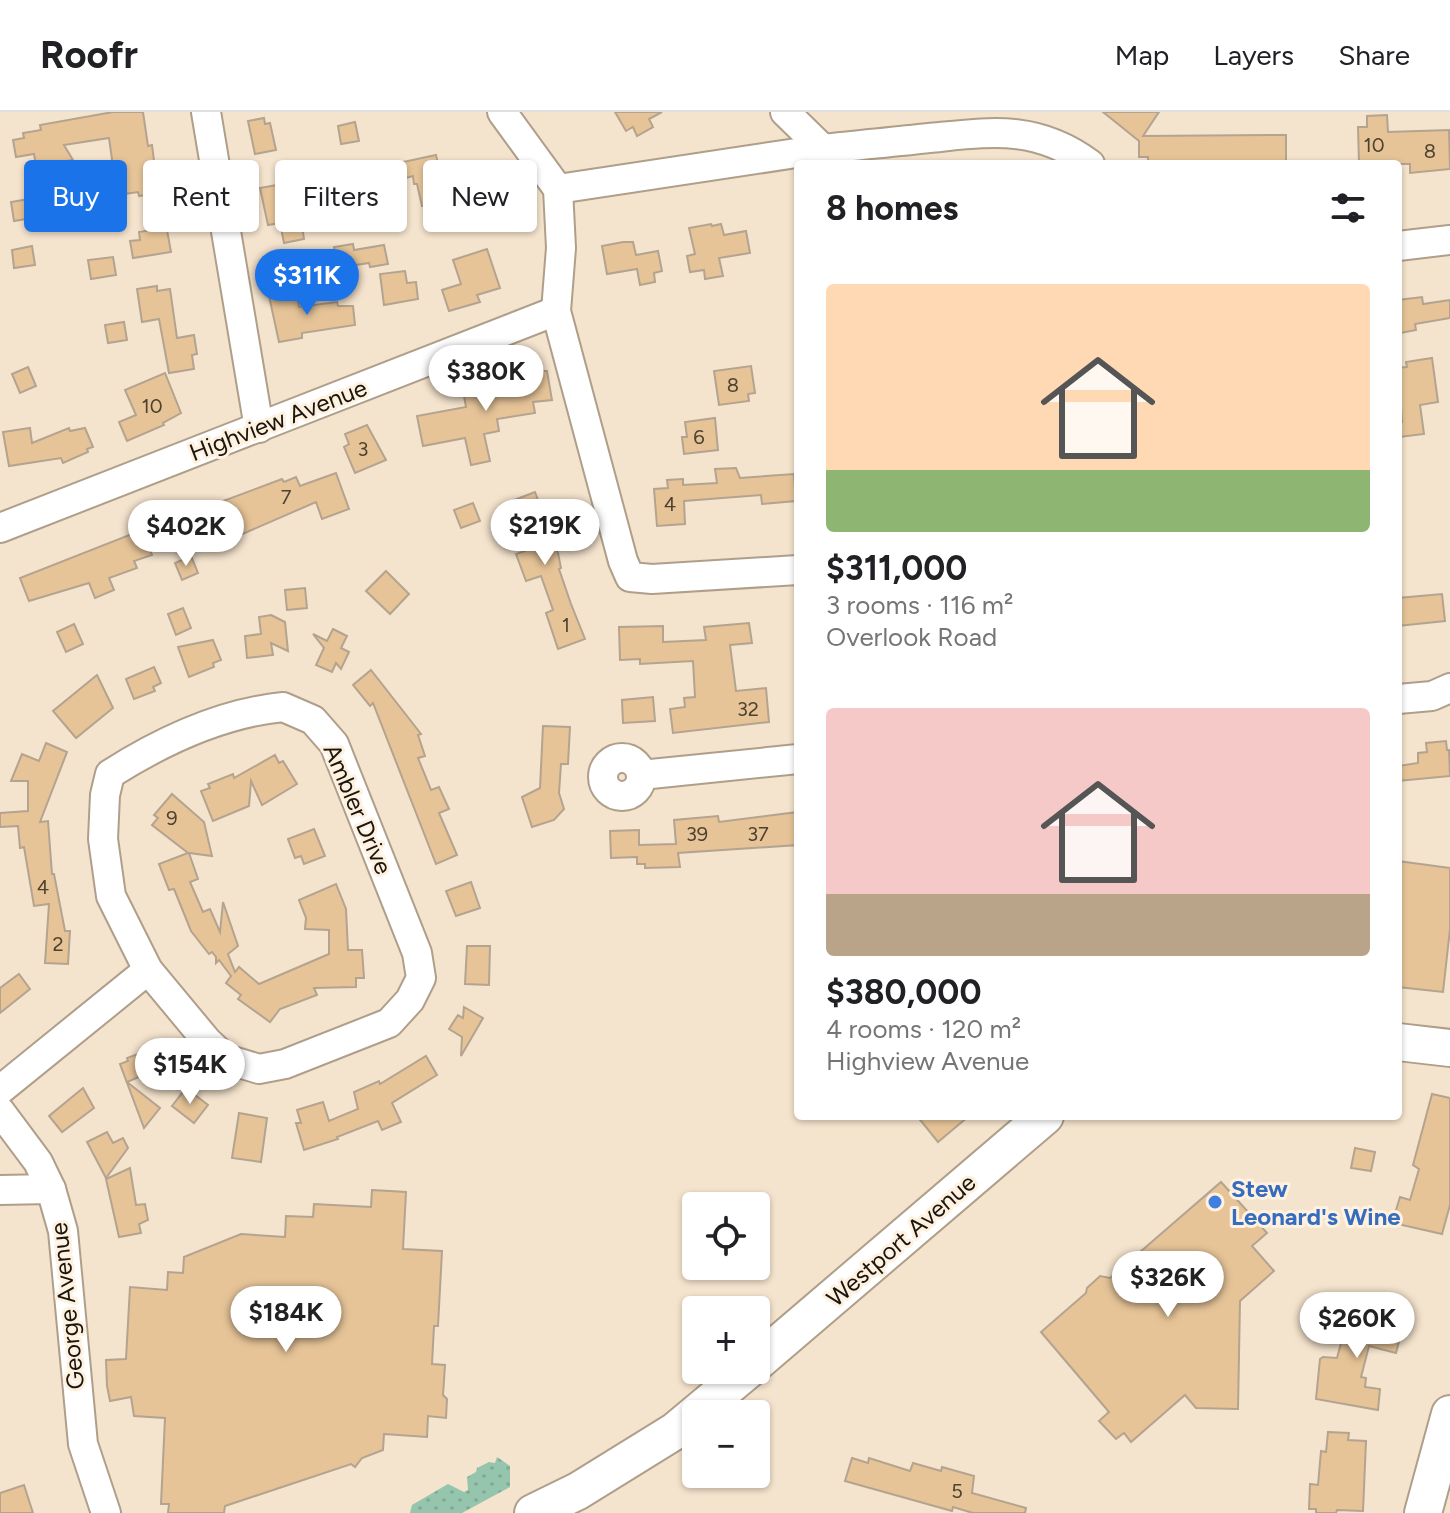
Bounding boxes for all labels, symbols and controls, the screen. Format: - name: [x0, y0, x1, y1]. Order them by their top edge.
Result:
- text: Roofr: [40, 32, 138, 78]
- text: Map: [1115, 38, 1169, 72]
- text: Layers: [1213, 38, 1294, 72]
- text: Share: [1338, 38, 1410, 72]
- house number: 10: [1363, 133, 1385, 157]
- house number: 8: [1424, 139, 1436, 163]
- chip: Buy: [24, 160, 127, 232]
- chip: Rent: [143, 160, 259, 232]
- chip: Filters: [275, 160, 407, 232]
- chip: New: [423, 160, 537, 232]
- icon: filters: [1326, 186, 1370, 230]
- text: 8 homes: [826, 188, 958, 229]
- pin: $311K: [251, 249, 363, 317]
- text: $311K: [273, 259, 341, 291]
- icon: home: [1026, 336, 1170, 480]
- pin: $380K: [430, 345, 542, 413]
- text: $380K: [447, 355, 525, 387]
- street label: Highview Avenue: [185, 373, 371, 467]
- house number: 8: [727, 373, 739, 397]
- house number: 10: [141, 394, 163, 418]
- house number: 6: [693, 425, 705, 449]
- house number: 3: [358, 437, 368, 461]
- house number: 7: [281, 485, 292, 509]
- house number: 4: [664, 492, 676, 516]
- pin: $219K: [489, 499, 601, 567]
- pin: $402K: [130, 500, 242, 568]
- text: $219K: [509, 509, 581, 541]
- text: $402K: [146, 510, 226, 542]
- text: $311,000: [826, 548, 967, 589]
- text: 3 rooms · 116 m²: [826, 589, 1013, 621]
- house number: 1: [562, 613, 570, 637]
- text: Overlook Road: [826, 621, 997, 653]
- house number: 32: [737, 697, 759, 721]
- street label: Ambler Drive: [318, 740, 398, 878]
- icon: home: [1026, 760, 1170, 904]
- house number: 9: [166, 806, 178, 830]
- house number: 39: [686, 822, 708, 846]
- house number: 37: [747, 822, 769, 846]
- house number: 4: [37, 875, 49, 899]
- house number: 2: [52, 932, 64, 956]
- text: $380,000: [826, 972, 981, 1013]
- text: 4 rooms · 120 m²: [826, 1013, 1021, 1045]
- pin: $154K: [134, 1038, 246, 1106]
- text: Highview Avenue: [826, 1045, 1029, 1077]
- text: $154K: [153, 1048, 227, 1080]
- street label: Westport Avenue: [821, 1167, 981, 1313]
- place label: Stew Leonard's Wine: [1231, 1174, 1401, 1231]
- map controls: [682, 1192, 770, 1488]
- button: locate: [682, 1192, 770, 1280]
- marker: Stew Leonard's Wine: [1206, 1193, 1224, 1211]
- street label: George Avenue: [44, 1221, 90, 1391]
- pin: $326K: [1112, 1251, 1224, 1319]
- text: $326K: [1130, 1261, 1206, 1293]
- pin: $184K: [230, 1286, 342, 1354]
- pin: $260K: [1301, 1292, 1413, 1360]
- text: $184K: [248, 1296, 324, 1328]
- button: +: [682, 1296, 770, 1384]
- text: $260K: [1318, 1302, 1396, 1334]
- button: −: [682, 1400, 770, 1488]
- house number: 5: [951, 1479, 963, 1503]

